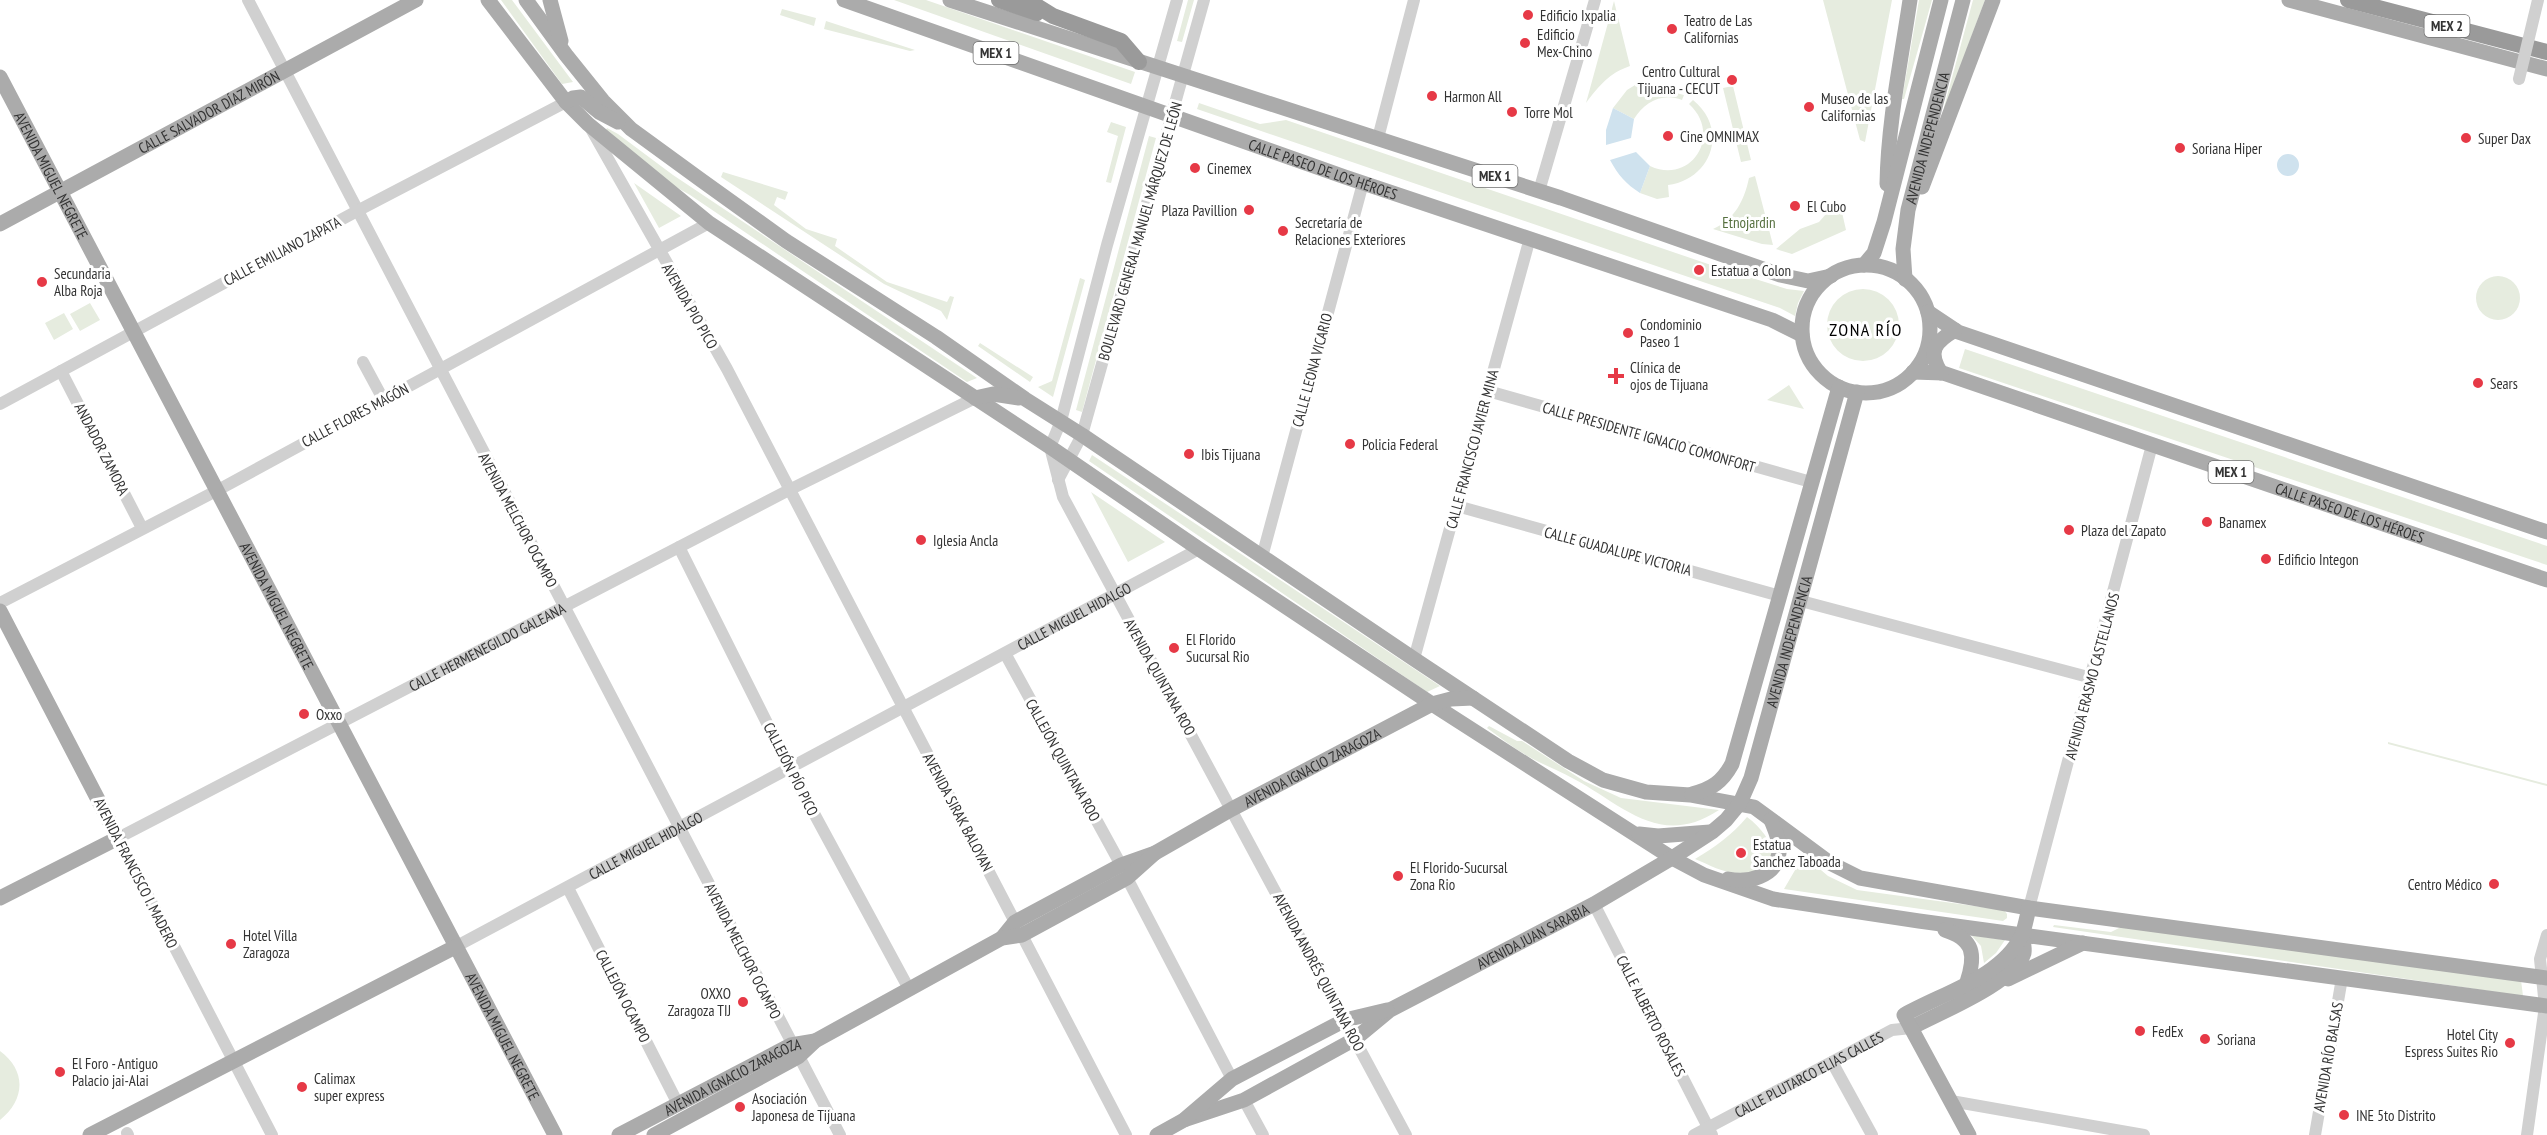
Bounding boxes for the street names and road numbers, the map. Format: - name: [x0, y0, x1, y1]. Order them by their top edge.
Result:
- road number: MEX 2: [2424, 15, 2470, 37]
- road number: MEX 1: [974, 42, 1018, 64]
- street label: CALLE SALVADOR DÍAZ MIRÓN: [135, 66, 283, 157]
- street label: AVENIDA INDEPENDENCIA: [1900, 69, 1954, 206]
- street label: BOULEVARD GENERAL MANUEL MÁRQUEZ DE LEÓN: [1094, 99, 1186, 363]
- street label: AVENIDA MIGUEL NEGRETE: [10, 108, 93, 242]
- street label: CALLE PASEO DE LOS HÉROES: [1246, 134, 1400, 203]
- road number: MEX 1: [1472, 165, 1518, 187]
- street label: CALLE EMILIANO ZAPATA: [220, 212, 345, 290]
- street label: AVENIDA PIO PICO: [658, 260, 722, 352]
- street label: CALLE LEONA VICARIO: [1288, 311, 1336, 429]
- street label: CALLE FRANCISCO JAVIER MINA: [1442, 366, 1503, 531]
- street label: CALLE FLORES MAGÓN: [298, 379, 412, 451]
- street label: CALLE PRESIDENTE IGNACIO COMONFORT: [1540, 397, 1758, 477]
- street label: ANDADOR ZAMORA: [71, 400, 134, 499]
- street label: AVENIDA MELCHOR OCAMPO: [474, 449, 562, 591]
- road number: MEX 1: [2208, 461, 2254, 483]
- street label: CALLE PASEO DE LOS HÉROES: [2273, 478, 2427, 547]
- street label: CALLE GUADALUPE VICTORIA: [1542, 522, 1695, 580]
- street label: AVENIDA MIGUEL NEGRETE: [236, 539, 319, 673]
- street label: AVENIDA INDEPENDENCIA: [1761, 572, 1816, 709]
- street label: CALLE MIGUEL HIDALGO: [1014, 578, 1134, 654]
- street label: AVENIDA ERASMO CASTELLANOS: [2061, 590, 2123, 762]
- street label: CALLE HERMENEGILDO GALEANA: [405, 598, 569, 695]
- street label: AVENIDA QUINTANA ROO: [1120, 615, 1200, 739]
- street label: CALLEJÓN QUINTANA ROO: [1021, 695, 1105, 825]
- street label: CALLEJÓN PÍO PICO: [759, 719, 823, 819]
- street label: AVENIDA IGNACIO ZARAGOZA: [1240, 723, 1384, 811]
- street label: AVENIDA SIRAK BALOYAN: [919, 750, 997, 874]
- street label: AVENIDA FRANCISCO I. MADERO: [90, 795, 182, 951]
- street label: CALLE MIGUEL HIDALGO: [585, 807, 706, 883]
- street label: AVENIDA MELCHOR OCAMPO: [701, 880, 785, 1022]
- street label: AVENIDA ANDRÉS QUINTANA ROO: [1269, 890, 1369, 1054]
- street label: AVENIDA JUAN SARABIA: [1473, 899, 1593, 973]
- street label: CALLEJÓN OCAMPO: [591, 946, 655, 1046]
- street label: CALLE ALBERTO ROSALES: [1612, 952, 1690, 1080]
- street label: AVENIDA MIGUEL NEGRETE: [462, 969, 544, 1103]
- street label: AVENIDA RÍO BALSAS: [2309, 1001, 2347, 1113]
- street label: CALLE PLUTARCO ELIAS CALLES: [1731, 1027, 1887, 1121]
- street label: AVENIDA IGNACIO ZARAGOZA: [661, 1034, 803, 1119]

